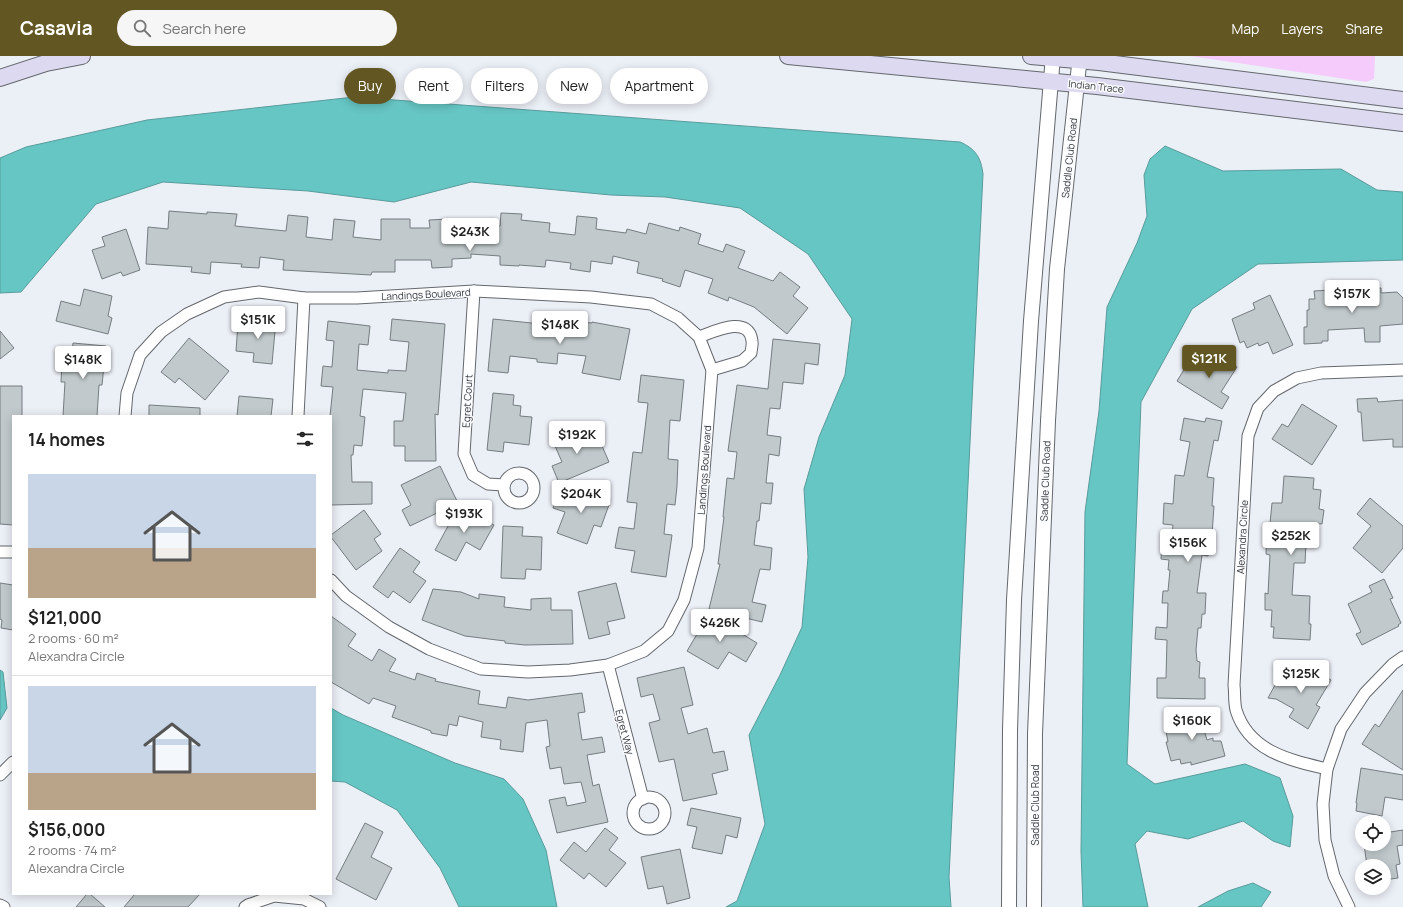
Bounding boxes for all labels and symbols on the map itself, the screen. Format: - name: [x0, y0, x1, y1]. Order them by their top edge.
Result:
- street label: Indian Trace: [1068, 76, 1125, 96]
- street label: Saddle Club Road: [1058, 117, 1080, 199]
- pin: $243K: [442, 218, 498, 252]
- pin: $157K: [1324, 280, 1380, 314]
- street label: Landings Boulevard: [381, 285, 471, 303]
- pin: $151K: [230, 306, 286, 340]
- pin: $148K: [532, 311, 588, 345]
- pin: $121K: [1181, 345, 1237, 379]
- pin: $148K: [55, 346, 111, 380]
- street label: Egret Court: [459, 374, 475, 428]
- pin: $192K: [549, 421, 605, 455]
- street label: Landings Boulevard: [694, 425, 714, 515]
- street label: Saddle Club Road: [1037, 440, 1053, 522]
- pin: $204K: [553, 480, 609, 514]
- street label: Alexandra Circle: [1233, 499, 1251, 574]
- pin: $193K: [436, 500, 492, 534]
- pin: $252K: [1263, 522, 1319, 556]
- pin: $156K: [1160, 529, 1216, 563]
- pin: $426K: [692, 609, 748, 643]
- pin: $125K: [1273, 660, 1329, 694]
- pin: $160K: [1164, 707, 1220, 741]
- street label: Egret Way: [612, 708, 638, 757]
- street label: Saddle Club Road: [1028, 765, 1042, 845]

